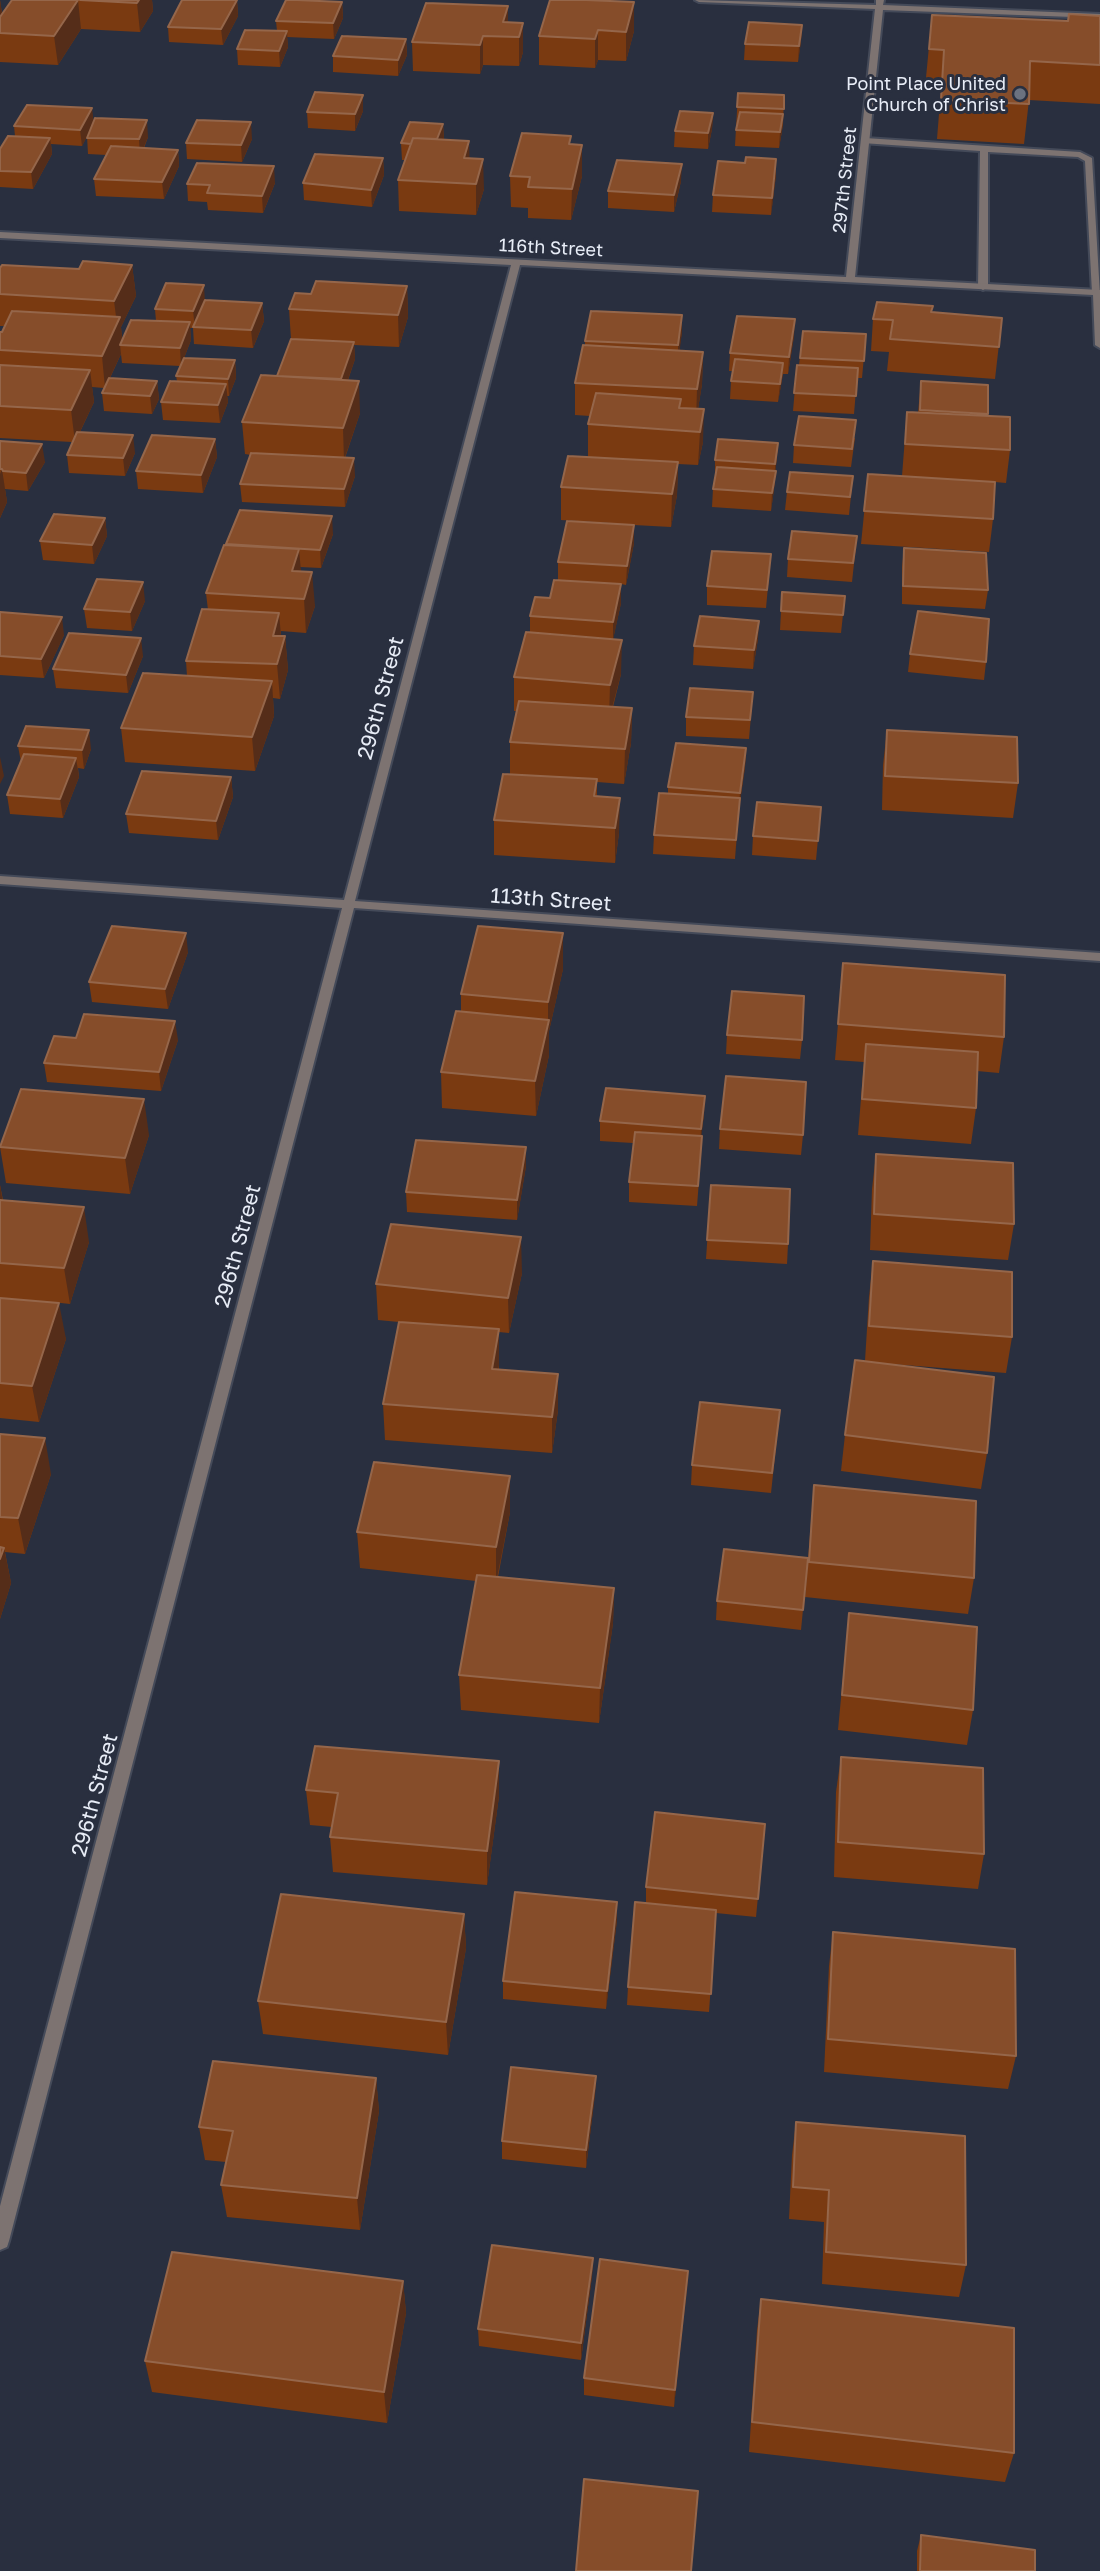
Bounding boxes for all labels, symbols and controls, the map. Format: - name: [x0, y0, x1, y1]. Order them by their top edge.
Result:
- place label: Point Place United Church of Christ: [846, 73, 1006, 116]
- marker: Point Place United Church of Christ: [1012, 86, 1028, 102]
- street label: 297th Street: [829, 126, 861, 234]
- street label: 116th Street: [498, 234, 604, 262]
- street label: 296th Street: [352, 634, 410, 762]
- street label: 113th Street: [490, 883, 612, 917]
- street label: 296th Street: [209, 1182, 267, 1310]
- street label: 296th Street: [66, 1731, 124, 1859]

